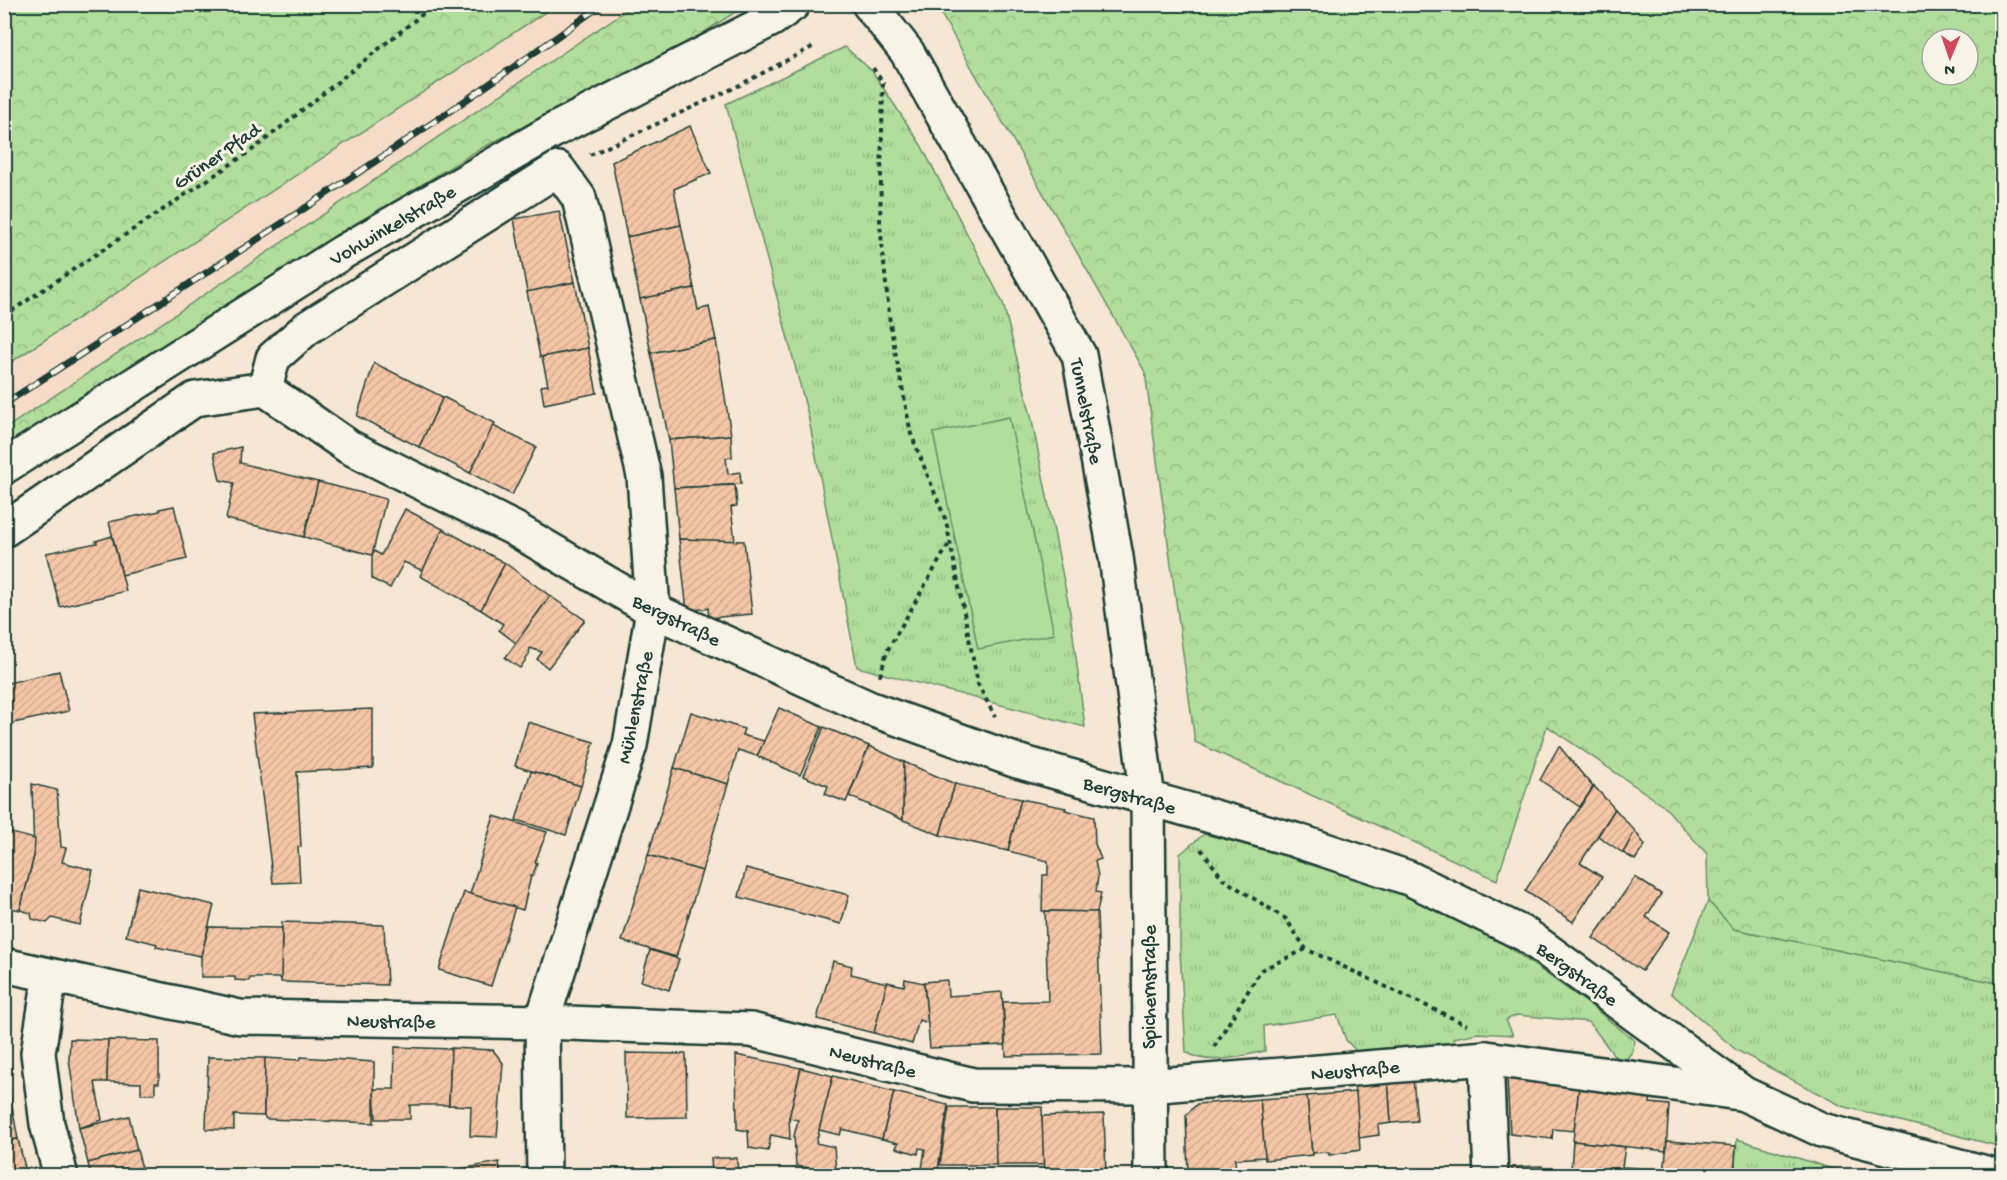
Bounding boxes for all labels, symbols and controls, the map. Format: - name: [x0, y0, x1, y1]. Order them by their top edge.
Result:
- north arrow: [1920, 27, 1980, 87]
- text: N: [1943, 59, 1955, 78]
- street label: Grüner Pfad: [170, 118, 268, 196]
- street label: Vohwinkelstraße: [326, 181, 461, 273]
- street label: Tunnelstraße: [1063, 356, 1106, 467]
- street label: Bergstraße: [627, 591, 724, 654]
- street label: Mühlenstraße: [614, 649, 661, 766]
- street label: Bergstraße: [1079, 773, 1179, 822]
- street label: Spichernstraße: [1140, 924, 1163, 1049]
- street label: Bergstraße: [1530, 938, 1622, 1014]
- street label: Neustraße: [346, 1011, 436, 1036]
- street label: Neustraße: [826, 1041, 919, 1085]
- street label: Neustraße: [1310, 1057, 1401, 1088]

